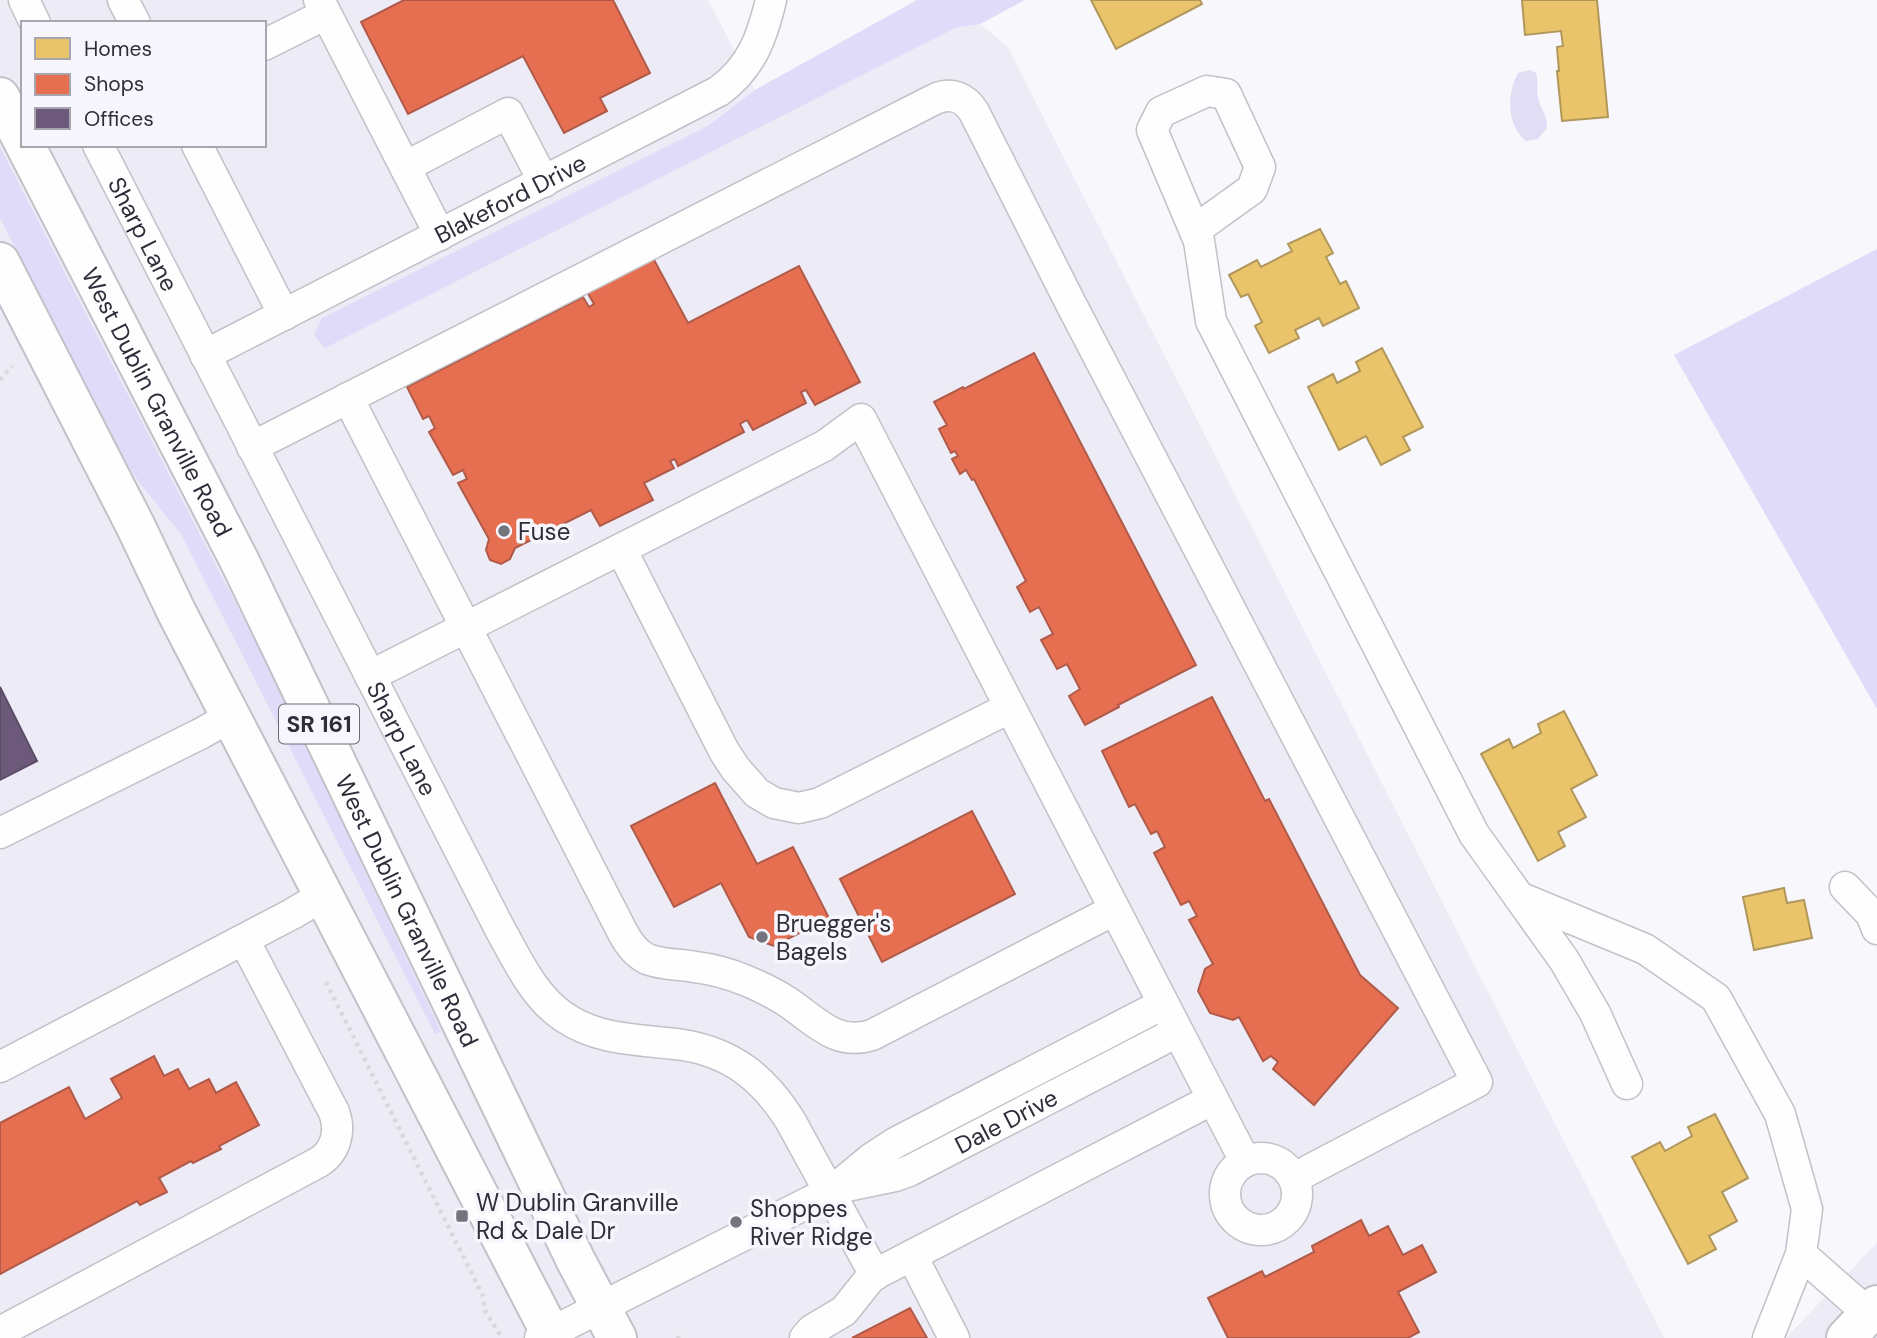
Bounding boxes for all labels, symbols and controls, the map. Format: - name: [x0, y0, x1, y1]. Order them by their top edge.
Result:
- legend: [21, 21, 266, 147]
- text: Homes: [84, 35, 152, 63]
- text: Shops: [84, 70, 144, 98]
- text: Offices: [84, 105, 154, 133]
- street label: Blakeford Drive: [429, 146, 591, 250]
- street label: Sharp Lane: [101, 172, 186, 296]
- street label: West Dublin Granville Road: [75, 262, 240, 542]
- place label: Fuse: [518, 516, 570, 547]
- marker: Fuse: [496, 523, 512, 539]
- street label: Sharp Lane: [360, 676, 444, 801]
- road number: SR 161: [279, 704, 359, 744]
- street label: West Dublin Granville Road: [329, 769, 486, 1052]
- place label: Bruegger's Bagels: [776, 908, 891, 967]
- marker: Bruegger's Bagels: [754, 929, 770, 945]
- street label: Dale Drive: [949, 1081, 1063, 1160]
- place label: W Dublin Granville Rd & Dale Dr: [476, 1187, 679, 1246]
- place label: Shoppes River Ridge: [750, 1193, 873, 1252]
- marker: W Dublin Granville Rd & Dale Dr: [454, 1208, 470, 1224]
- marker: Shoppes River Ridge: [728, 1214, 744, 1230]

